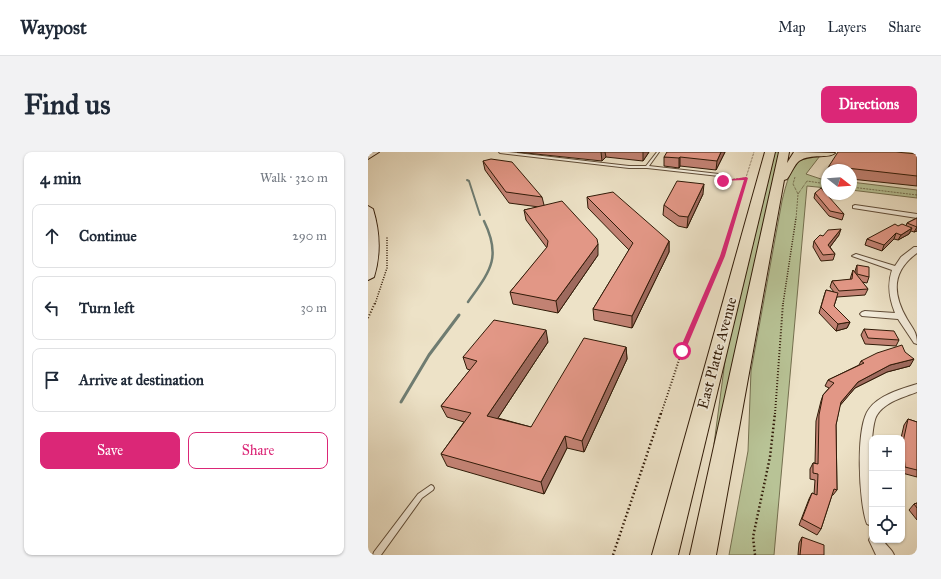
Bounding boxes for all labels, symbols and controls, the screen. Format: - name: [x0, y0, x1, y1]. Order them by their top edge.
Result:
- text: Waypost: [20, 16, 87, 39]
- text: Map: [778, 19, 806, 36]
- text: Layers: [828, 19, 866, 36]
- text: Share: [888, 19, 921, 36]
- button: Directions: [821, 86, 917, 123]
- text: Find us: [24, 87, 110, 122]
- north arrow: [821, 164, 857, 200]
- text: 4 min: [40, 168, 81, 189]
- text: Walk · 320 m: [260, 170, 328, 186]
- route end: [714, 172, 732, 190]
- icon: ahead: [41, 225, 63, 247]
- text: Continue: [79, 227, 137, 245]
- text: 290 m: [292, 228, 327, 244]
- street label: East Platte Avenue: [693, 295, 741, 411]
- icon: left: [41, 297, 63, 319]
- text: Turn left: [79, 299, 135, 317]
- text: 30 m: [301, 300, 327, 316]
- route start: [673, 342, 691, 360]
- icon: arrive: [41, 369, 63, 391]
- text: Arrive at destination: [79, 371, 204, 389]
- button: Save: [40, 432, 180, 469]
- button: Share: [188, 432, 328, 469]
- map controls: [869, 435, 905, 543]
- button: +: [869, 435, 905, 471]
- button: −: [869, 471, 905, 507]
- button: locate: [869, 507, 905, 543]

